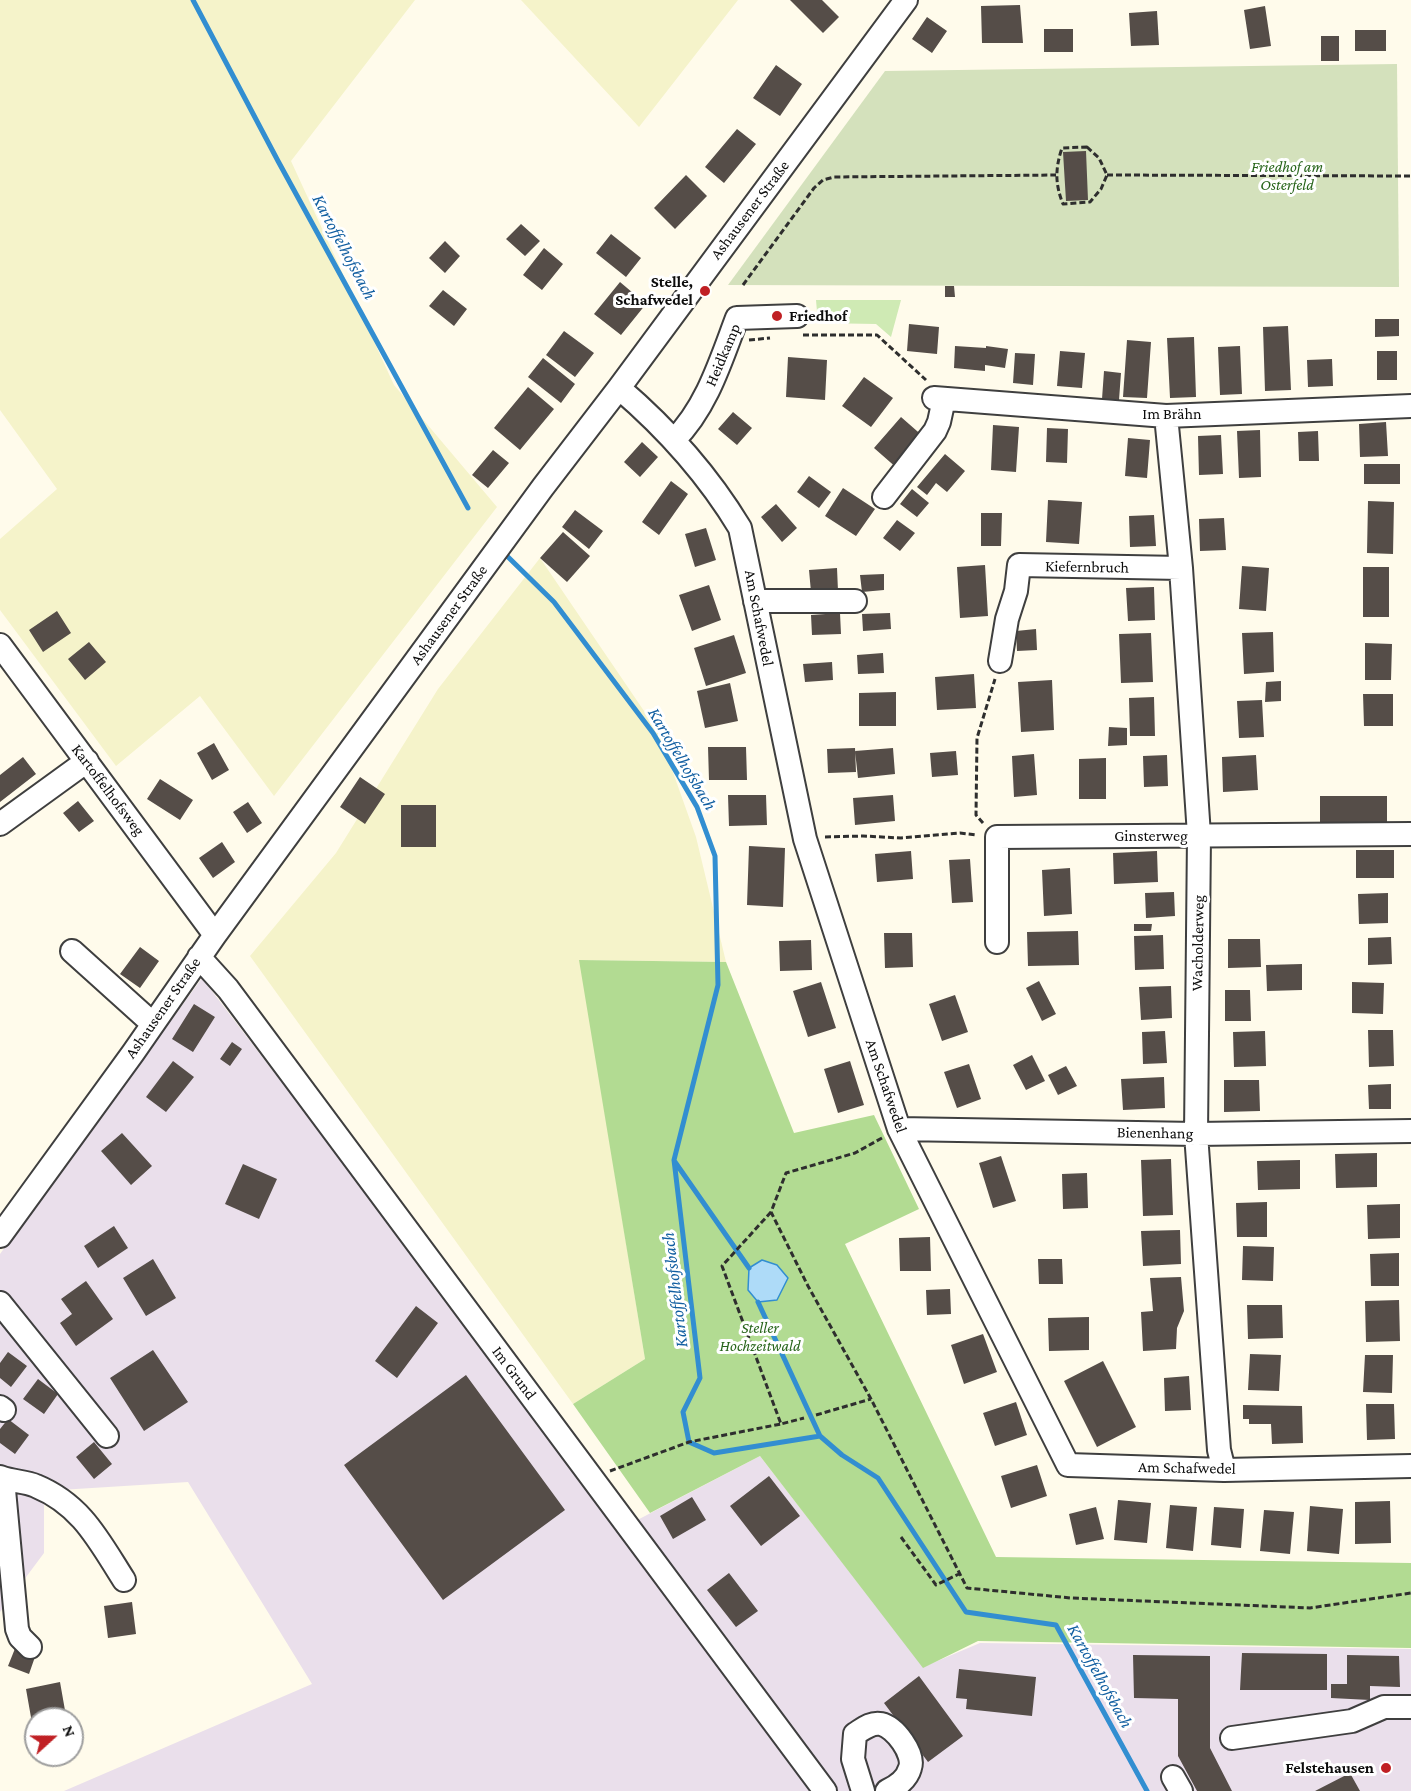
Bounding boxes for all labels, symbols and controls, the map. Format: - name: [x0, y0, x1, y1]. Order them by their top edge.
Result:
- street label: Ashausener Straße: [707, 157, 793, 263]
- park label: Friedhof am Osterfeld: [1251, 157, 1323, 195]
- water label: Kartoffelhofsbach: [307, 191, 381, 303]
- place label: Stelle, Schafwedel: [615, 272, 693, 310]
- marker: Stelle, Schafwedel: [698, 284, 712, 298]
- place label: Friedhof: [789, 306, 847, 326]
- marker: Friedhof: [770, 309, 784, 323]
- street label: Heidkamp: [701, 321, 745, 389]
- street label: Im Brähn: [1142, 404, 1202, 424]
- street label: Kiefernbruch: [1045, 557, 1129, 577]
- street label: Ashausener Straße: [406, 561, 492, 669]
- street label: Am Schafwedel: [740, 568, 778, 668]
- water label: Kartoffelhofsbach: [643, 704, 721, 814]
- street label: Kartoffelhofsweg: [67, 740, 149, 840]
- street label: Ginsterweg: [1114, 826, 1188, 846]
- street label: Wacholderweg: [1188, 895, 1208, 991]
- street label: Ashausener Straße: [121, 954, 205, 1062]
- street label: Am Schafwedel: [861, 1037, 911, 1135]
- street label: Bienenhang: [1117, 1123, 1193, 1143]
- water label: Kartoffelhofsbach: [657, 1231, 693, 1349]
- park label: Steller Hochzeitwald: [720, 1318, 800, 1356]
- street label: Im Grund: [488, 1342, 540, 1404]
- street label: Am Schafwedel: [1138, 1458, 1236, 1478]
- water label: Kartoffelhofsbach: [1062, 1620, 1138, 1732]
- north arrow: [24, 1707, 84, 1767]
- text: N: [60, 1723, 79, 1739]
- place label: Felstehausen: [1285, 1758, 1374, 1778]
- marker: Felstehausen: [1379, 1761, 1393, 1775]

